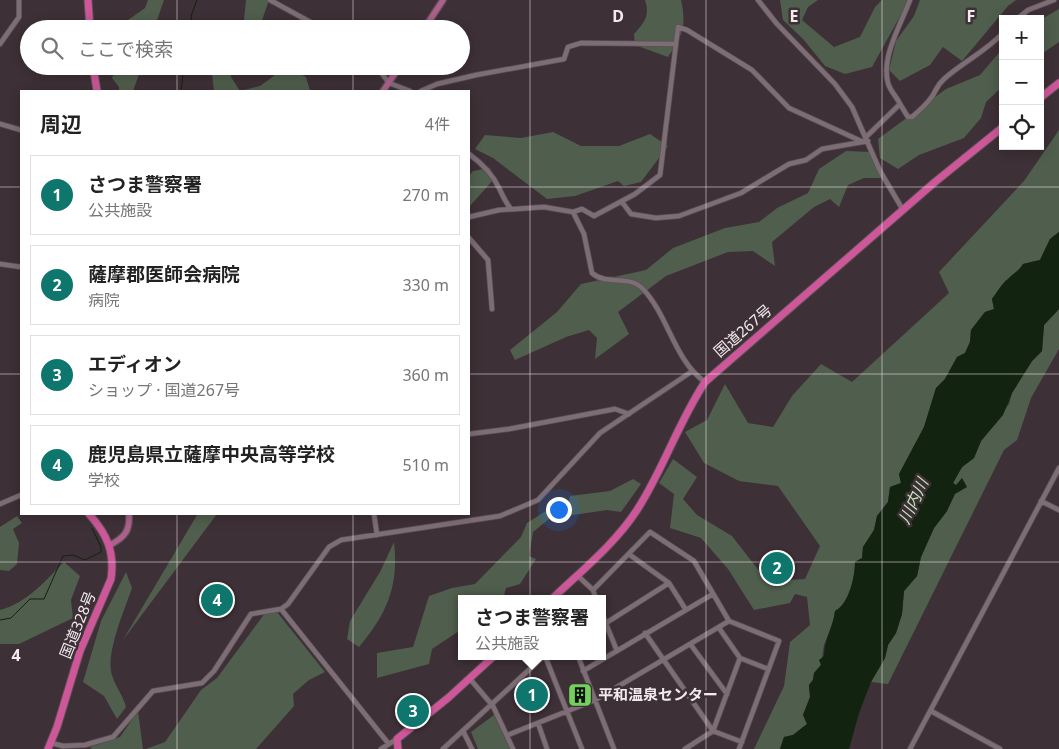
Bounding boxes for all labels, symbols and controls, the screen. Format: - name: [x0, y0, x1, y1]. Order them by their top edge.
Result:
- text: D: [612, 5, 624, 27]
- text: E: [790, 5, 799, 27]
- text: F: [967, 5, 975, 27]
- map controls: [999, 15, 1044, 150]
- button: +: [999, 15, 1044, 60]
- search box: [20, 20, 470, 75]
- icon: search: [38, 34, 66, 62]
- text: ここで検索: [78, 36, 173, 62]
- button: −: [999, 60, 1044, 105]
- button: locate: [999, 105, 1044, 150]
- text: 周辺: [40, 110, 82, 138]
- text: 4件: [425, 113, 450, 135]
- text: さつま警察署: [88, 171, 202, 197]
- text: 1: [52, 184, 62, 206]
- text: 270 m: [402, 184, 449, 206]
- text: 公共施設: [88, 199, 152, 221]
- text: 薩摩郡医師会病院: [88, 261, 240, 287]
- text: 2: [52, 274, 62, 296]
- text: 330 m: [402, 274, 449, 296]
- text: 病院: [88, 289, 120, 311]
- street label: 国道267号: [709, 299, 776, 361]
- text: エディオン: [88, 351, 182, 377]
- text: 3: [52, 364, 62, 386]
- text: 360 m: [402, 364, 449, 386]
- text: ショップ · 国道267号: [88, 379, 240, 401]
- text: 鹿児島県立薩摩中央高等学校: [88, 441, 335, 467]
- text: 4: [52, 454, 62, 476]
- text: 510 m: [402, 454, 449, 476]
- text: 学校: [88, 469, 120, 491]
- water label: 川内川: [893, 473, 934, 527]
- your location: [546, 497, 572, 523]
- pin: 2: [761, 549, 793, 587]
- pin: 4: [201, 581, 233, 619]
- street label: 国道328号: [55, 588, 100, 661]
- popup: [458, 595, 606, 660]
- text: さつま警察署: [475, 604, 589, 630]
- text: 公共施設: [475, 632, 539, 654]
- text: 4: [11, 644, 21, 666]
- pin: 1: [516, 676, 548, 714]
- building icon: 平和温泉センター: [567, 682, 593, 708]
- place label: 平和温泉センター: [598, 684, 718, 704]
- pin: 3: [397, 692, 429, 730]

